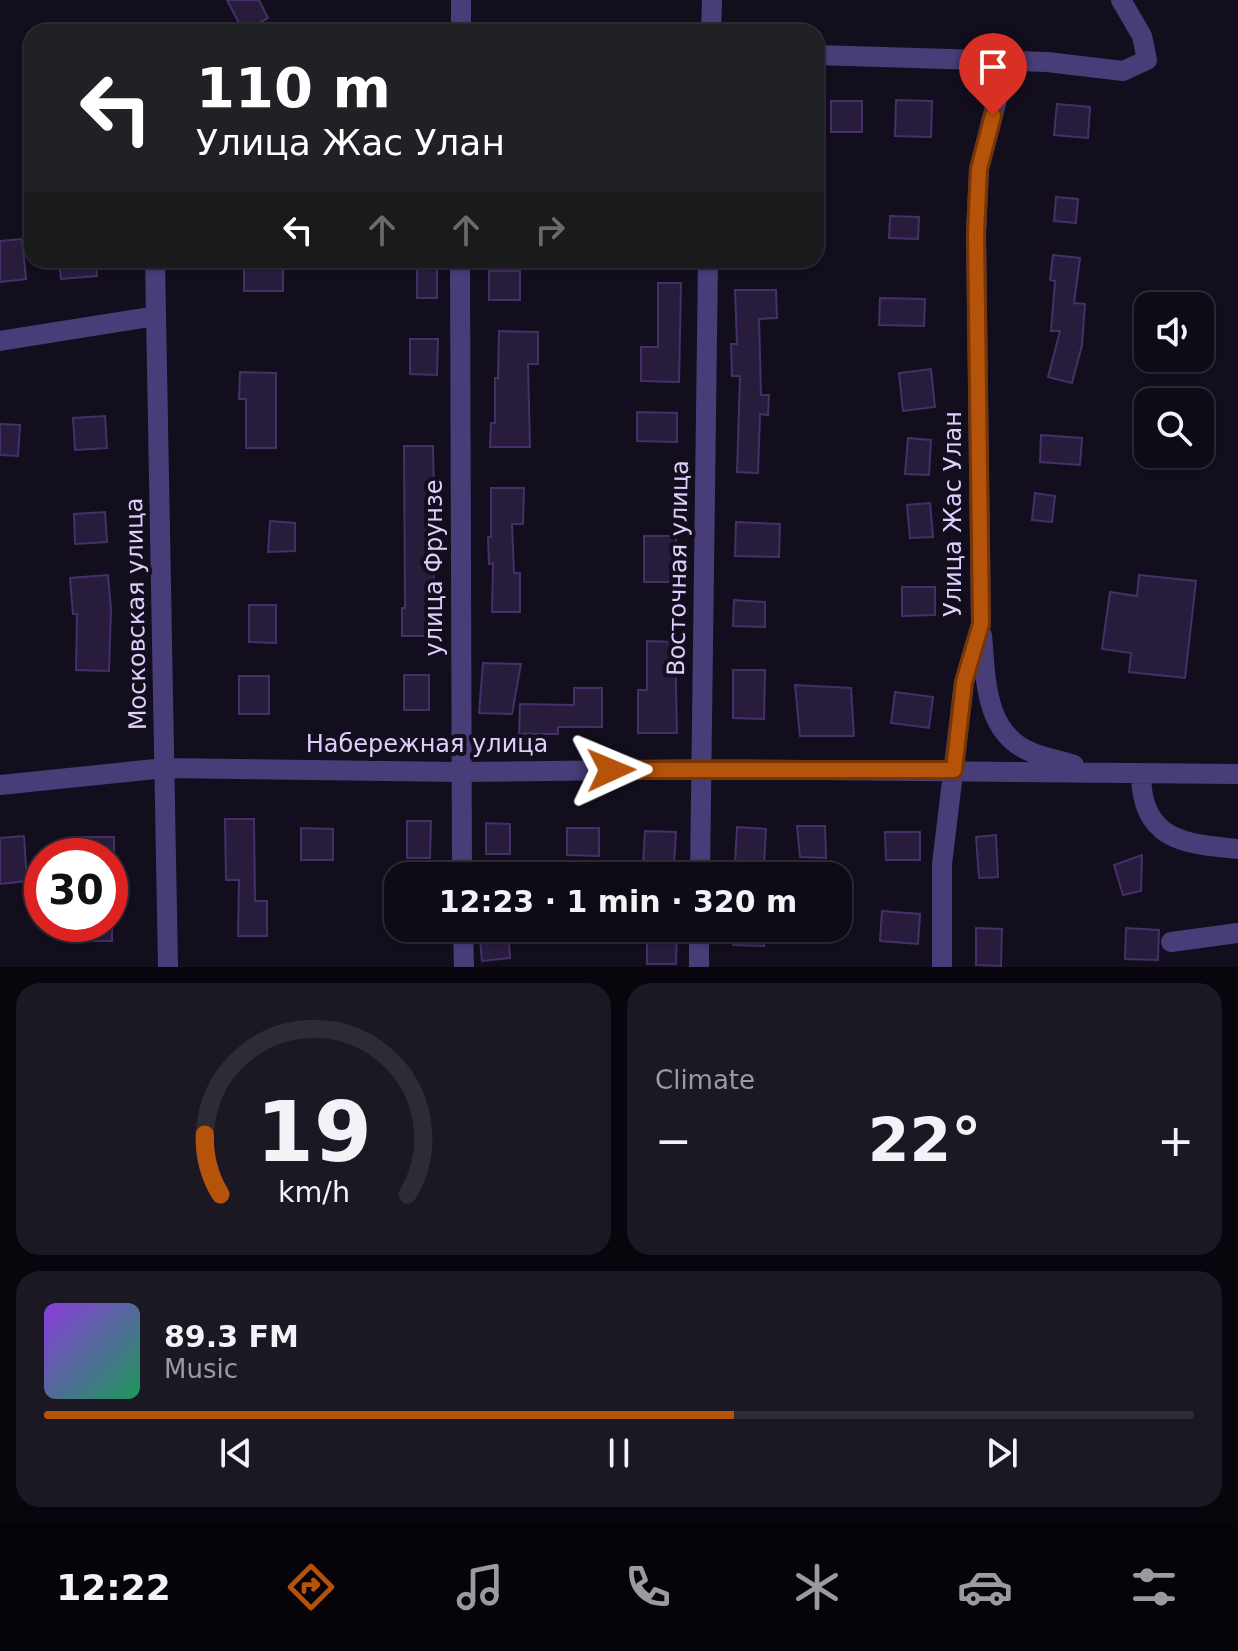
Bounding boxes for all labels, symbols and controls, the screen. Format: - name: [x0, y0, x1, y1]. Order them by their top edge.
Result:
- pin: [959, 33, 1027, 115]
- icon: arrive: [971, 45, 1015, 89]
- text: 110 m: [196, 55, 391, 120]
- icon: left: [64, 56, 168, 160]
- text: Улица Жас Улан: [196, 122, 505, 163]
- icon: left: [276, 208, 320, 252]
- icon: ahead: [360, 208, 404, 252]
- icon: ahead: [444, 208, 488, 252]
- icon: right: [528, 208, 572, 252]
- map controls: [1134, 292, 1214, 468]
- button: sound: [1134, 292, 1214, 372]
- button: search: [1134, 388, 1214, 468]
- street label: Улица Жас Улан: [939, 411, 967, 617]
- street label: Восточная улица: [662, 460, 694, 676]
- street label: улица Фрунзе: [420, 479, 448, 657]
- street label: Московская улица: [120, 497, 152, 731]
- position arrow: [569, 728, 653, 812]
- street label: Набережная улица: [306, 730, 548, 758]
- speed limit sign: 30: [24, 838, 128, 942]
- text: 12:23 · 1 min · 320 m: [439, 884, 797, 919]
- text: Climate: [655, 1065, 755, 1095]
- text: 19: [256, 1084, 371, 1181]
- text: 22°: [868, 1105, 981, 1175]
- text: −: [655, 1115, 692, 1166]
- text: +: [1157, 1115, 1194, 1166]
- text: km/h: [277, 1175, 350, 1209]
- text: 89.3 FM: [164, 1319, 299, 1354]
- text: Music: [164, 1354, 238, 1384]
- icon: previous: [214, 1431, 258, 1475]
- icon: pause: [597, 1431, 641, 1475]
- icon: next: [980, 1431, 1024, 1475]
- icon: directions: [283, 1559, 339, 1615]
- icon: music: [452, 1559, 508, 1615]
- icon: phone: [620, 1559, 676, 1615]
- icon: climate: [789, 1559, 845, 1615]
- icon: car: [957, 1559, 1013, 1615]
- icon: filters: [1126, 1559, 1182, 1615]
- text: 12:22: [56, 1567, 171, 1608]

